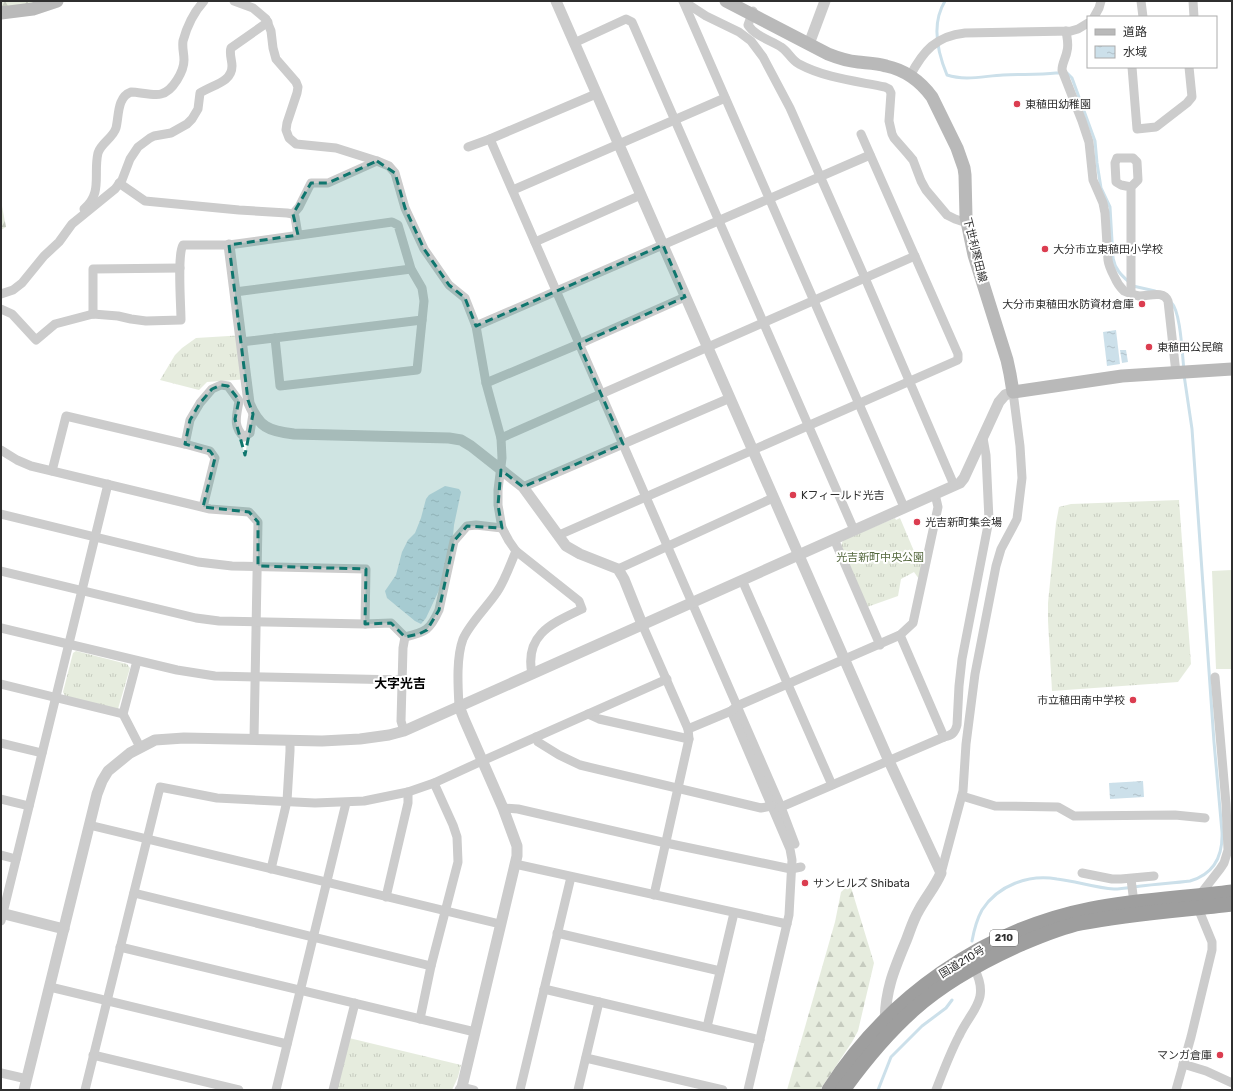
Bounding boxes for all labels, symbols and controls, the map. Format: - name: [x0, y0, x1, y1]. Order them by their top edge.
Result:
- legend: [1087, 16, 1217, 68]
- text: 道路: [1123, 25, 1147, 39]
- text: 水域: [1123, 45, 1147, 59]
- place label: 東稙田幼稚園: [1025, 98, 1091, 111]
- marker: 東稙田幼稚園: [1012, 99, 1022, 109]
- street label: 下世利寒田線: [961, 216, 989, 284]
- place label: 大分市立東稙田小学校: [1053, 243, 1163, 256]
- marker: 大分市立東稙田小学校: [1040, 244, 1050, 254]
- place label: 大分市東稙田水防資材倉庫: [1002, 298, 1134, 311]
- marker: 大分市東稙田水防資材倉庫: [1137, 299, 1147, 309]
- place label: 東稙田公民館: [1157, 341, 1223, 354]
- marker: 東稙田公民館: [1144, 342, 1154, 352]
- place label: Kフィールド光吉: [801, 489, 884, 502]
- marker: Kフィールド光吉: [788, 490, 798, 500]
- place label: 光吉新町集会場: [925, 516, 1002, 529]
- marker: 光吉新町集会場: [912, 517, 922, 527]
- park label: 光吉新町中央公園: [836, 551, 924, 564]
- district label: 大字光吉: [374, 676, 426, 691]
- place label: 市立稙田南中学校: [1037, 694, 1125, 707]
- marker: 市立稙田南中学校: [1128, 695, 1138, 705]
- place label: サンヒルズ Shibata: [813, 877, 910, 890]
- marker: サンヒルズ Shibata: [800, 878, 810, 888]
- road number: 210: [990, 930, 1018, 946]
- street label: 国道210号: [937, 943, 987, 981]
- place label: マンガ倉庫: [1157, 1049, 1212, 1062]
- marker: マンガ倉庫: [1215, 1050, 1225, 1060]

